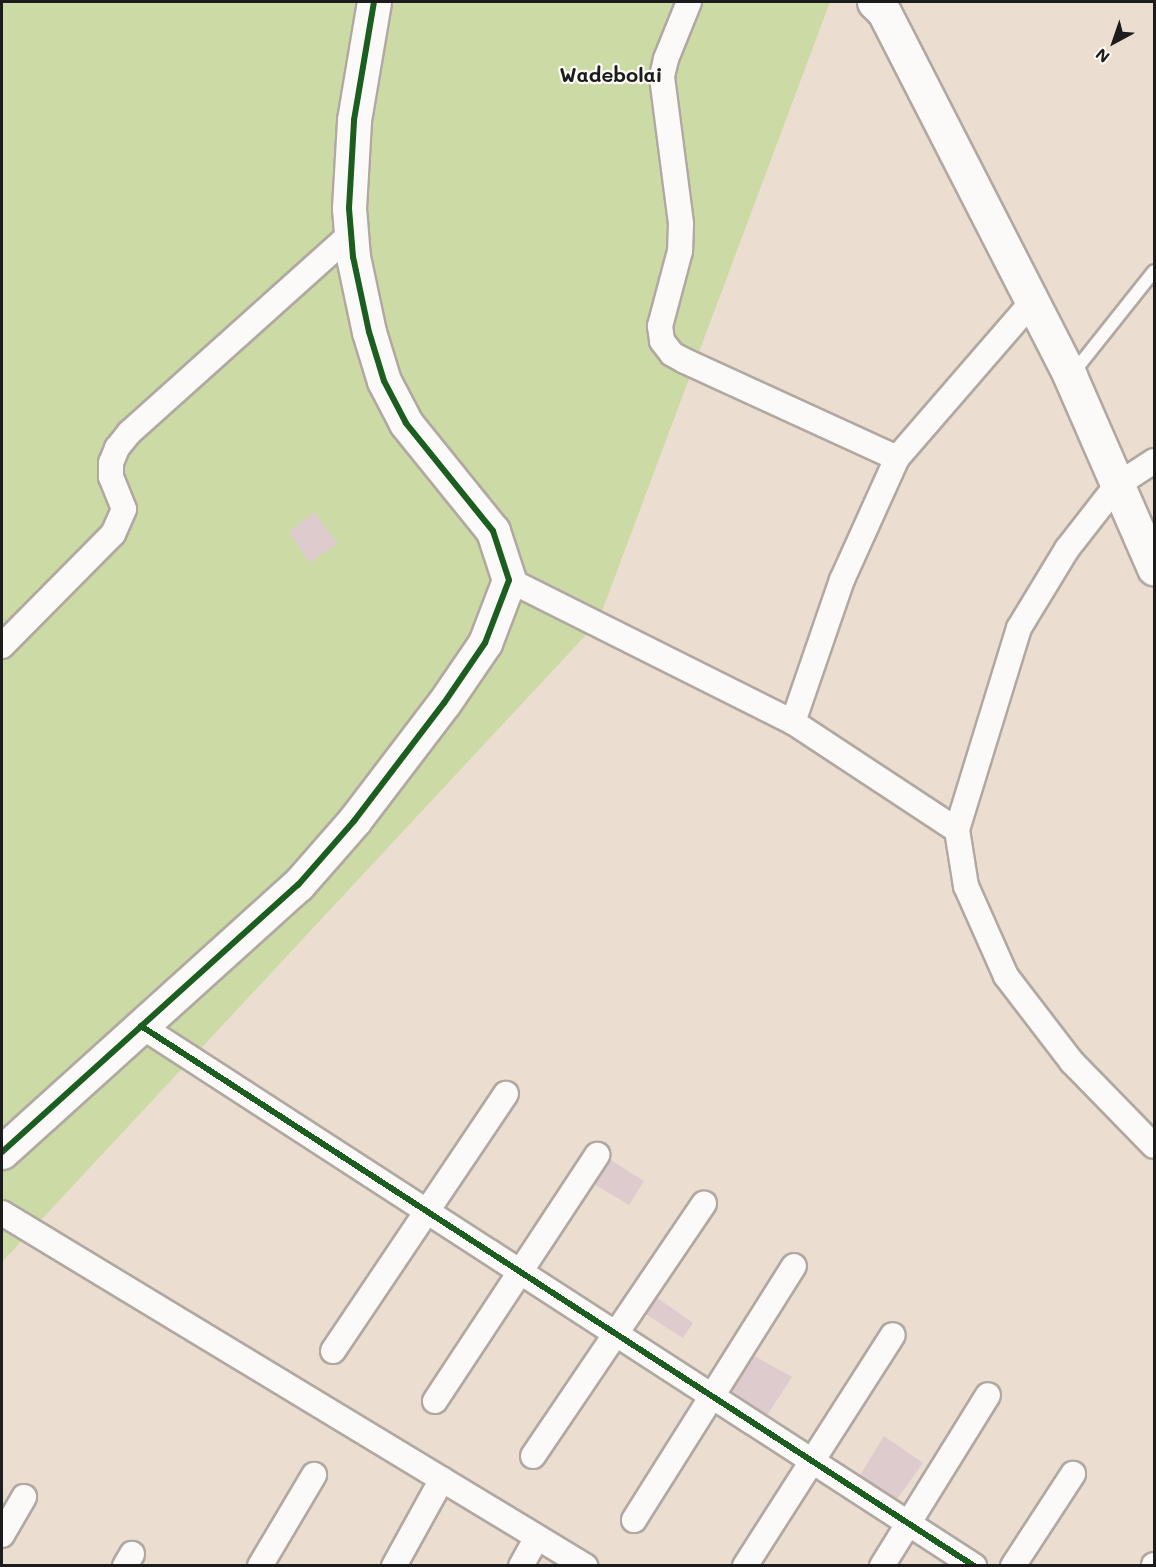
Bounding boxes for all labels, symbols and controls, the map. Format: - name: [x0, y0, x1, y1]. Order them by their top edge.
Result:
- north arrow: [1084, 12, 1144, 72]
- text: N: [1091, 44, 1114, 68]
- district label: Wadebolai: [559, 62, 663, 86]

